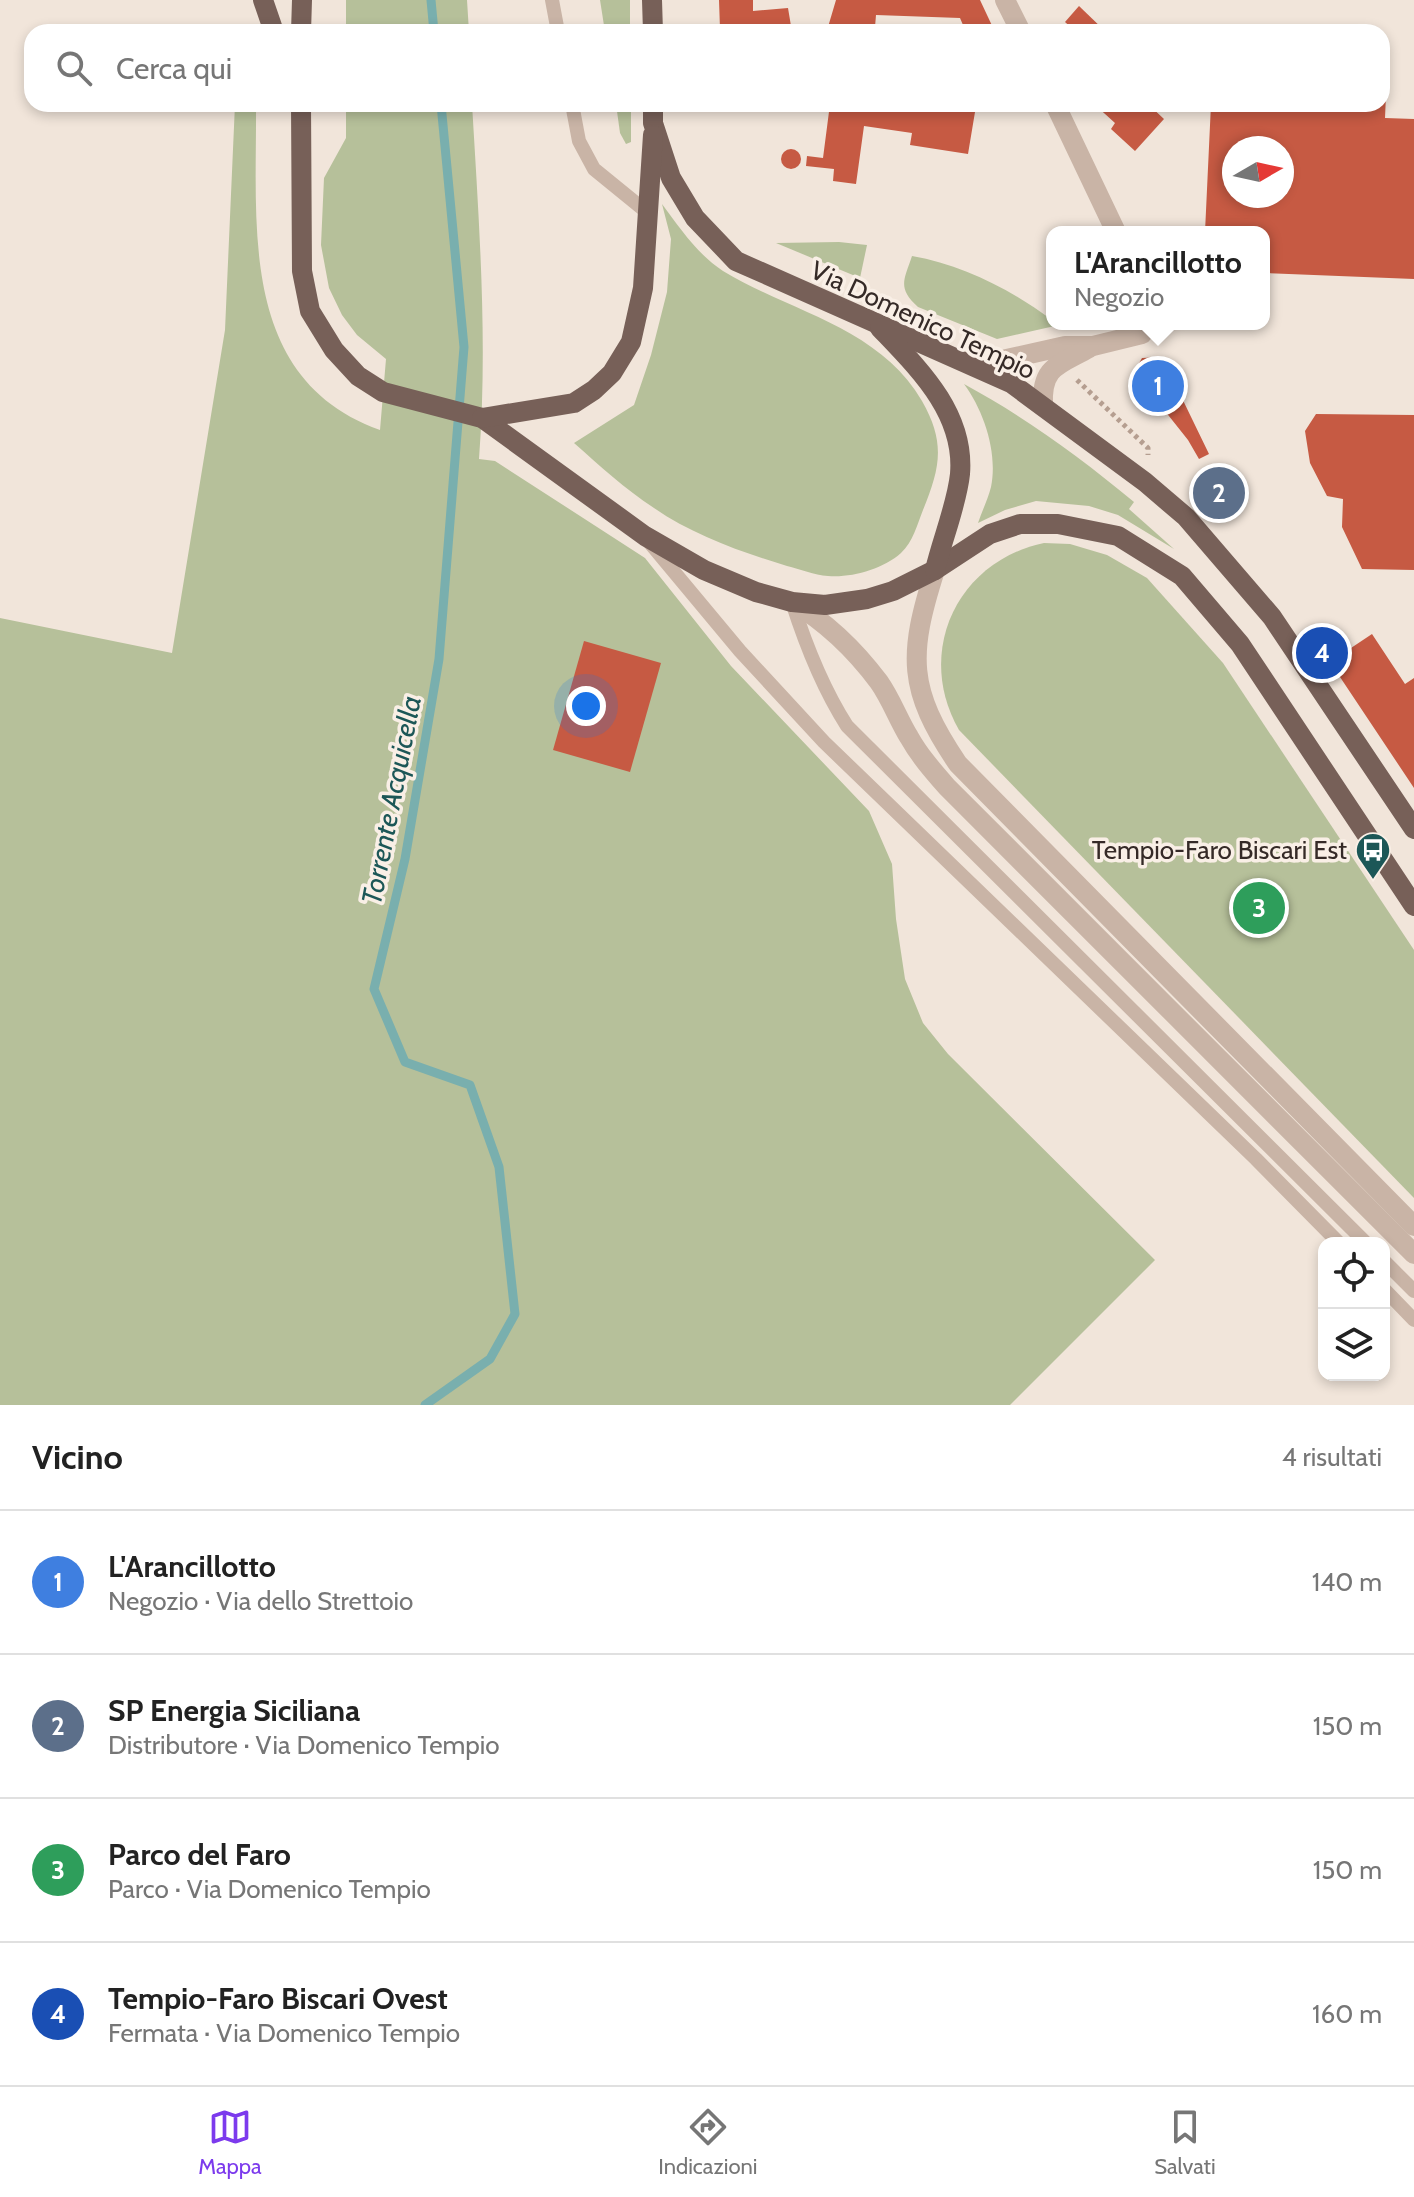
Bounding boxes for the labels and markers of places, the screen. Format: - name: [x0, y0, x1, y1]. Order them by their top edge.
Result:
- pin: 1: [1132, 356, 1184, 416]
- pin: 2: [1193, 463, 1245, 523]
- pin: 4: [1296, 623, 1348, 683]
- bus stop icon: Tempio-Faro Biscari Est: [1354, 831, 1392, 881]
- place label: Tempio-Faro Biscari Est: [1092, 834, 1347, 866]
- pin: 3: [1233, 878, 1285, 938]

